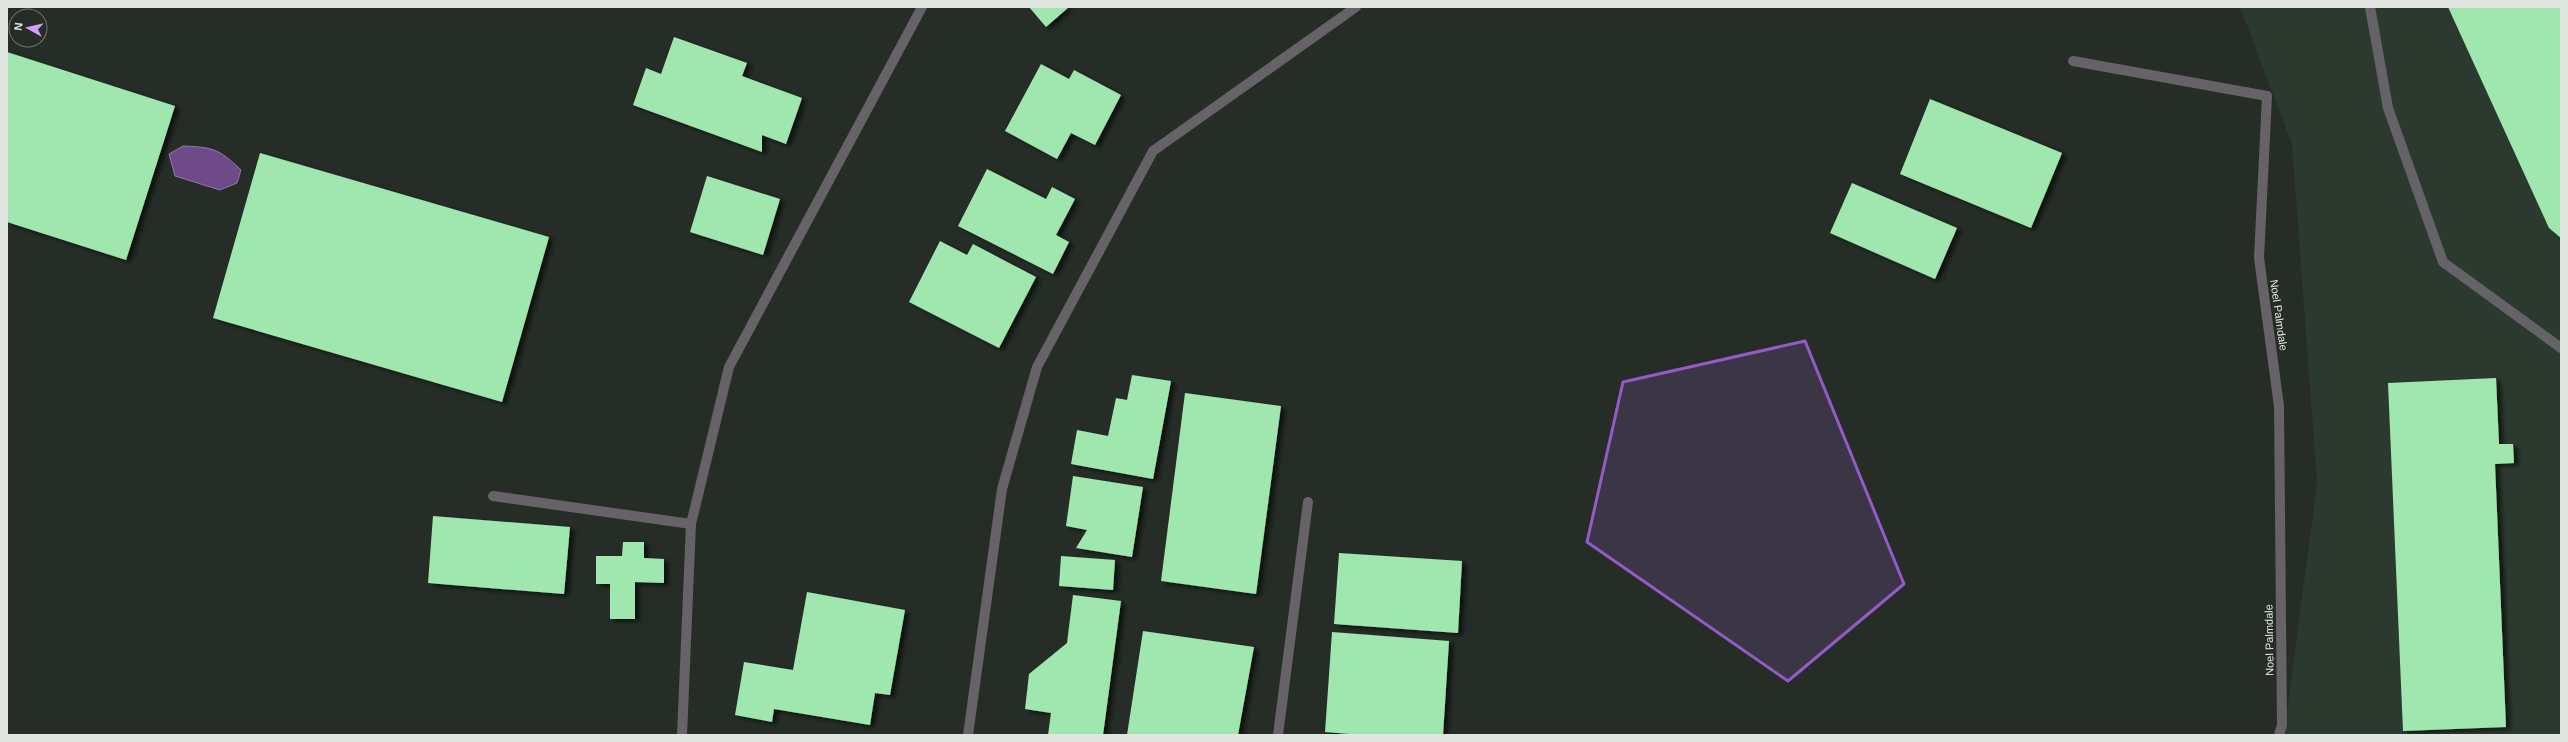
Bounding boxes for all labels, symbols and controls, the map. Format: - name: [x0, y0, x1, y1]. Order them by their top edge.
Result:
- north arrow: [8, 8, 48, 48]
- text: N: [12, 22, 25, 31]
- street label: Noel Palmdale: [2268, 279, 2290, 351]
- street label: Noel Palmdale: [2262, 604, 2276, 676]

